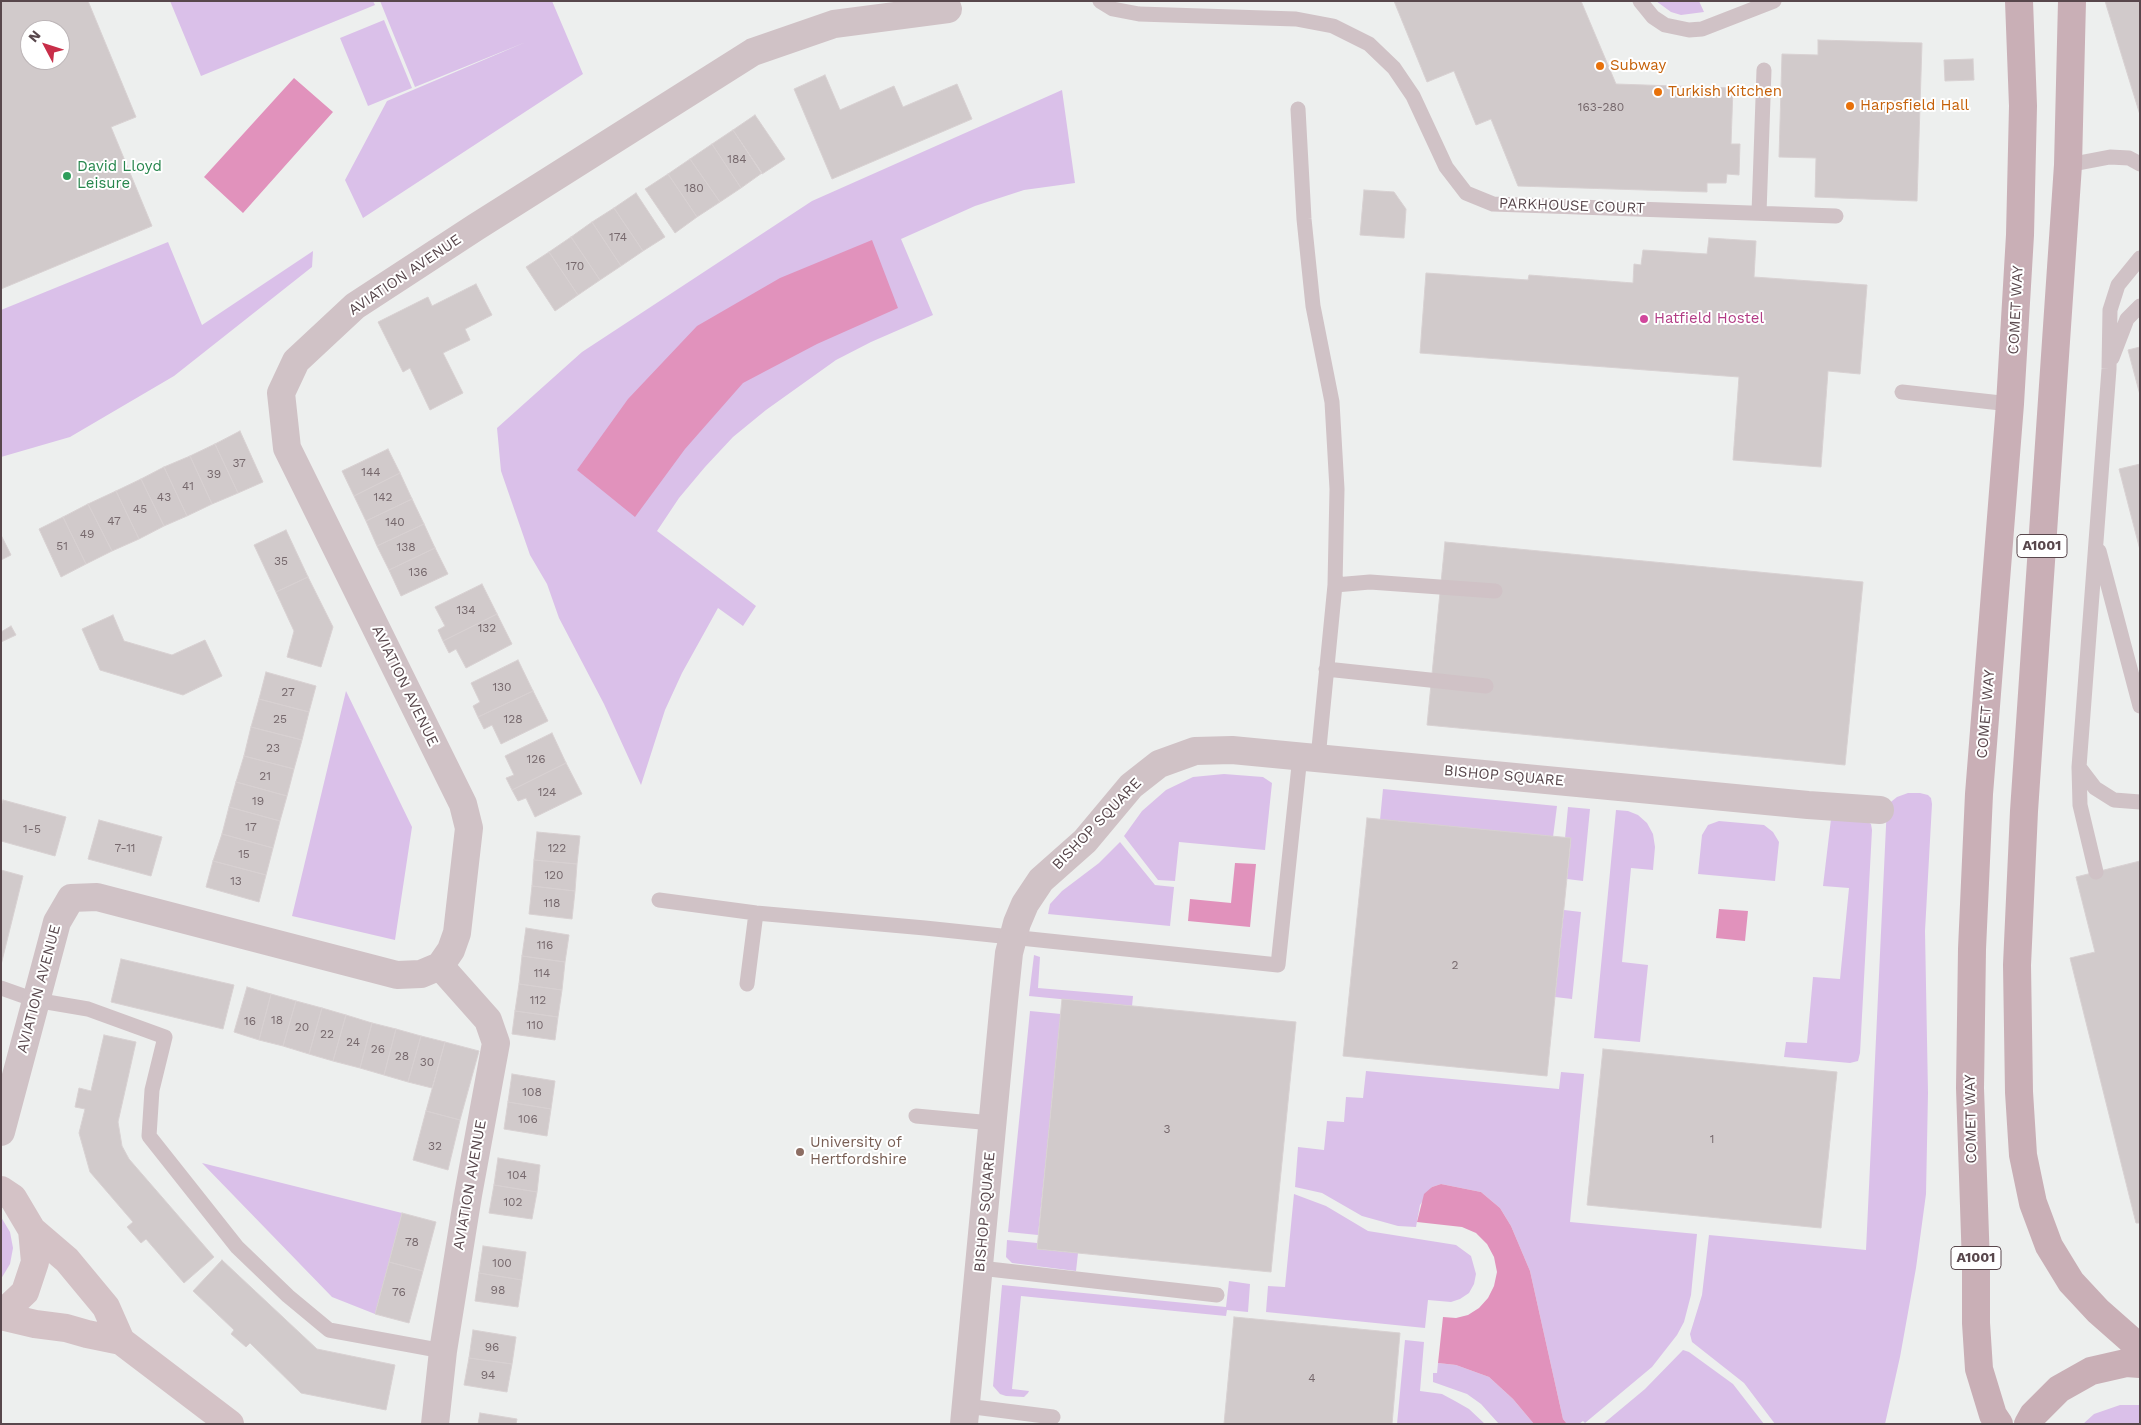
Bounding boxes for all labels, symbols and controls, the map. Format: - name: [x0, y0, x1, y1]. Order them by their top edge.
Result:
- north arrow: [20, 20, 70, 70]
- text: N: [25, 27, 44, 45]
- place label: Subway: [1610, 57, 1666, 75]
- marker: Subway: [1594, 60, 1606, 72]
- place label: Turkish Kitchen: [1668, 83, 1782, 101]
- marker: Turkish Kitchen: [1652, 86, 1664, 98]
- place label: Harpsfield Hall: [1860, 97, 1969, 115]
- house number: 163-280: [1578, 100, 1624, 114]
- marker: Harpsfield Hall: [1844, 100, 1856, 112]
- house number: 184: [727, 152, 747, 166]
- place label: David Lloyd Leisure: [77, 158, 162, 193]
- marker: David Lloyd Leisure: [61, 170, 73, 182]
- house number: 180: [684, 181, 704, 195]
- street label: PARKHOUSE COURT: [1499, 194, 1645, 218]
- house number: 174: [609, 230, 627, 244]
- street label: AVIATION AVENUE: [345, 231, 465, 319]
- house number: 170: [566, 259, 584, 273]
- street label: COMET WAY: [2005, 265, 2027, 355]
- place label: Hatfield Hostel: [1654, 310, 1764, 328]
- marker: Hatfield Hostel: [1638, 313, 1650, 325]
- house number: 37: [232, 456, 246, 470]
- house number: 144: [361, 465, 381, 479]
- house number: 39: [207, 467, 221, 481]
- house number: 41: [182, 479, 194, 493]
- house number: 43: [157, 490, 171, 504]
- house number: 142: [373, 490, 393, 504]
- house number: 45: [133, 502, 147, 516]
- house number: 47: [107, 514, 121, 528]
- house number: 140: [385, 515, 405, 529]
- house number: 49: [80, 527, 94, 541]
- road number: A1001: [2017, 534, 2067, 558]
- house number: 51: [56, 539, 68, 553]
- house number: 138: [396, 540, 416, 554]
- house number: 35: [274, 554, 288, 568]
- house number: 136: [409, 565, 427, 579]
- house number: 134: [456, 603, 476, 617]
- house number: 132: [478, 621, 496, 635]
- street label: AVIATION AVENUE: [368, 623, 442, 749]
- street label: COMET WAY: [1973, 669, 1999, 759]
- house number: 130: [492, 680, 512, 694]
- house number: 27: [281, 685, 295, 699]
- house number: 25: [273, 712, 287, 726]
- house number: 128: [503, 712, 523, 726]
- house number: 23: [266, 741, 280, 755]
- house number: 126: [527, 752, 545, 766]
- street label: BISHOP SQUARE: [1443, 762, 1565, 790]
- house number: 21: [259, 769, 271, 783]
- street label: BISHOP SQUARE: [1049, 774, 1145, 874]
- house number: 124: [538, 785, 556, 799]
- house number: 19: [252, 794, 264, 808]
- house number: 17: [245, 820, 257, 834]
- house number: 1-5: [23, 822, 41, 836]
- house number: 7-11: [114, 841, 136, 855]
- house number: 122: [548, 841, 566, 855]
- house number: 15: [238, 847, 250, 861]
- house number: 120: [544, 868, 564, 882]
- house number: 13: [230, 874, 242, 888]
- house number: 118: [544, 896, 560, 910]
- street label: AVIATION AVENUE: [13, 923, 65, 1055]
- house number: 116: [537, 938, 553, 952]
- house number: 2: [1452, 958, 1458, 972]
- house number: 114: [534, 966, 550, 980]
- house number: 112: [530, 993, 546, 1007]
- house number: 18: [271, 1013, 283, 1027]
- house number: 16: [244, 1014, 256, 1028]
- house number: 110: [527, 1018, 543, 1032]
- house number: 20: [295, 1020, 309, 1034]
- house number: 22: [320, 1027, 334, 1041]
- house number: 24: [346, 1035, 360, 1049]
- house number: 26: [371, 1042, 385, 1056]
- house number: 28: [395, 1049, 409, 1063]
- house number: 30: [420, 1055, 434, 1069]
- street label: COMET WAY: [1961, 1074, 1981, 1164]
- house number: 108: [522, 1085, 542, 1099]
- house number: 106: [518, 1112, 538, 1126]
- street label: AVIATION AVENUE: [450, 1118, 490, 1252]
- house number: 3: [1164, 1122, 1170, 1136]
- house number: 1: [1710, 1132, 1714, 1146]
- place label: University of Hertfordshire: [810, 1134, 907, 1169]
- house number: 32: [428, 1139, 442, 1153]
- marker: University of Hertfordshire: [794, 1146, 806, 1158]
- street label: BISHOP SQUARE: [971, 1151, 999, 1273]
- house number: 104: [507, 1168, 527, 1182]
- house number: 102: [503, 1195, 523, 1209]
- house number: 78: [405, 1235, 419, 1249]
- road number: A1001: [1951, 1246, 2001, 1270]
- house number: 100: [492, 1256, 512, 1270]
- house number: 98: [491, 1283, 505, 1297]
- house number: 76: [392, 1285, 406, 1299]
- house number: 96: [485, 1340, 499, 1354]
- house number: 94: [481, 1368, 495, 1382]
- house number: 4: [1308, 1371, 1316, 1385]

